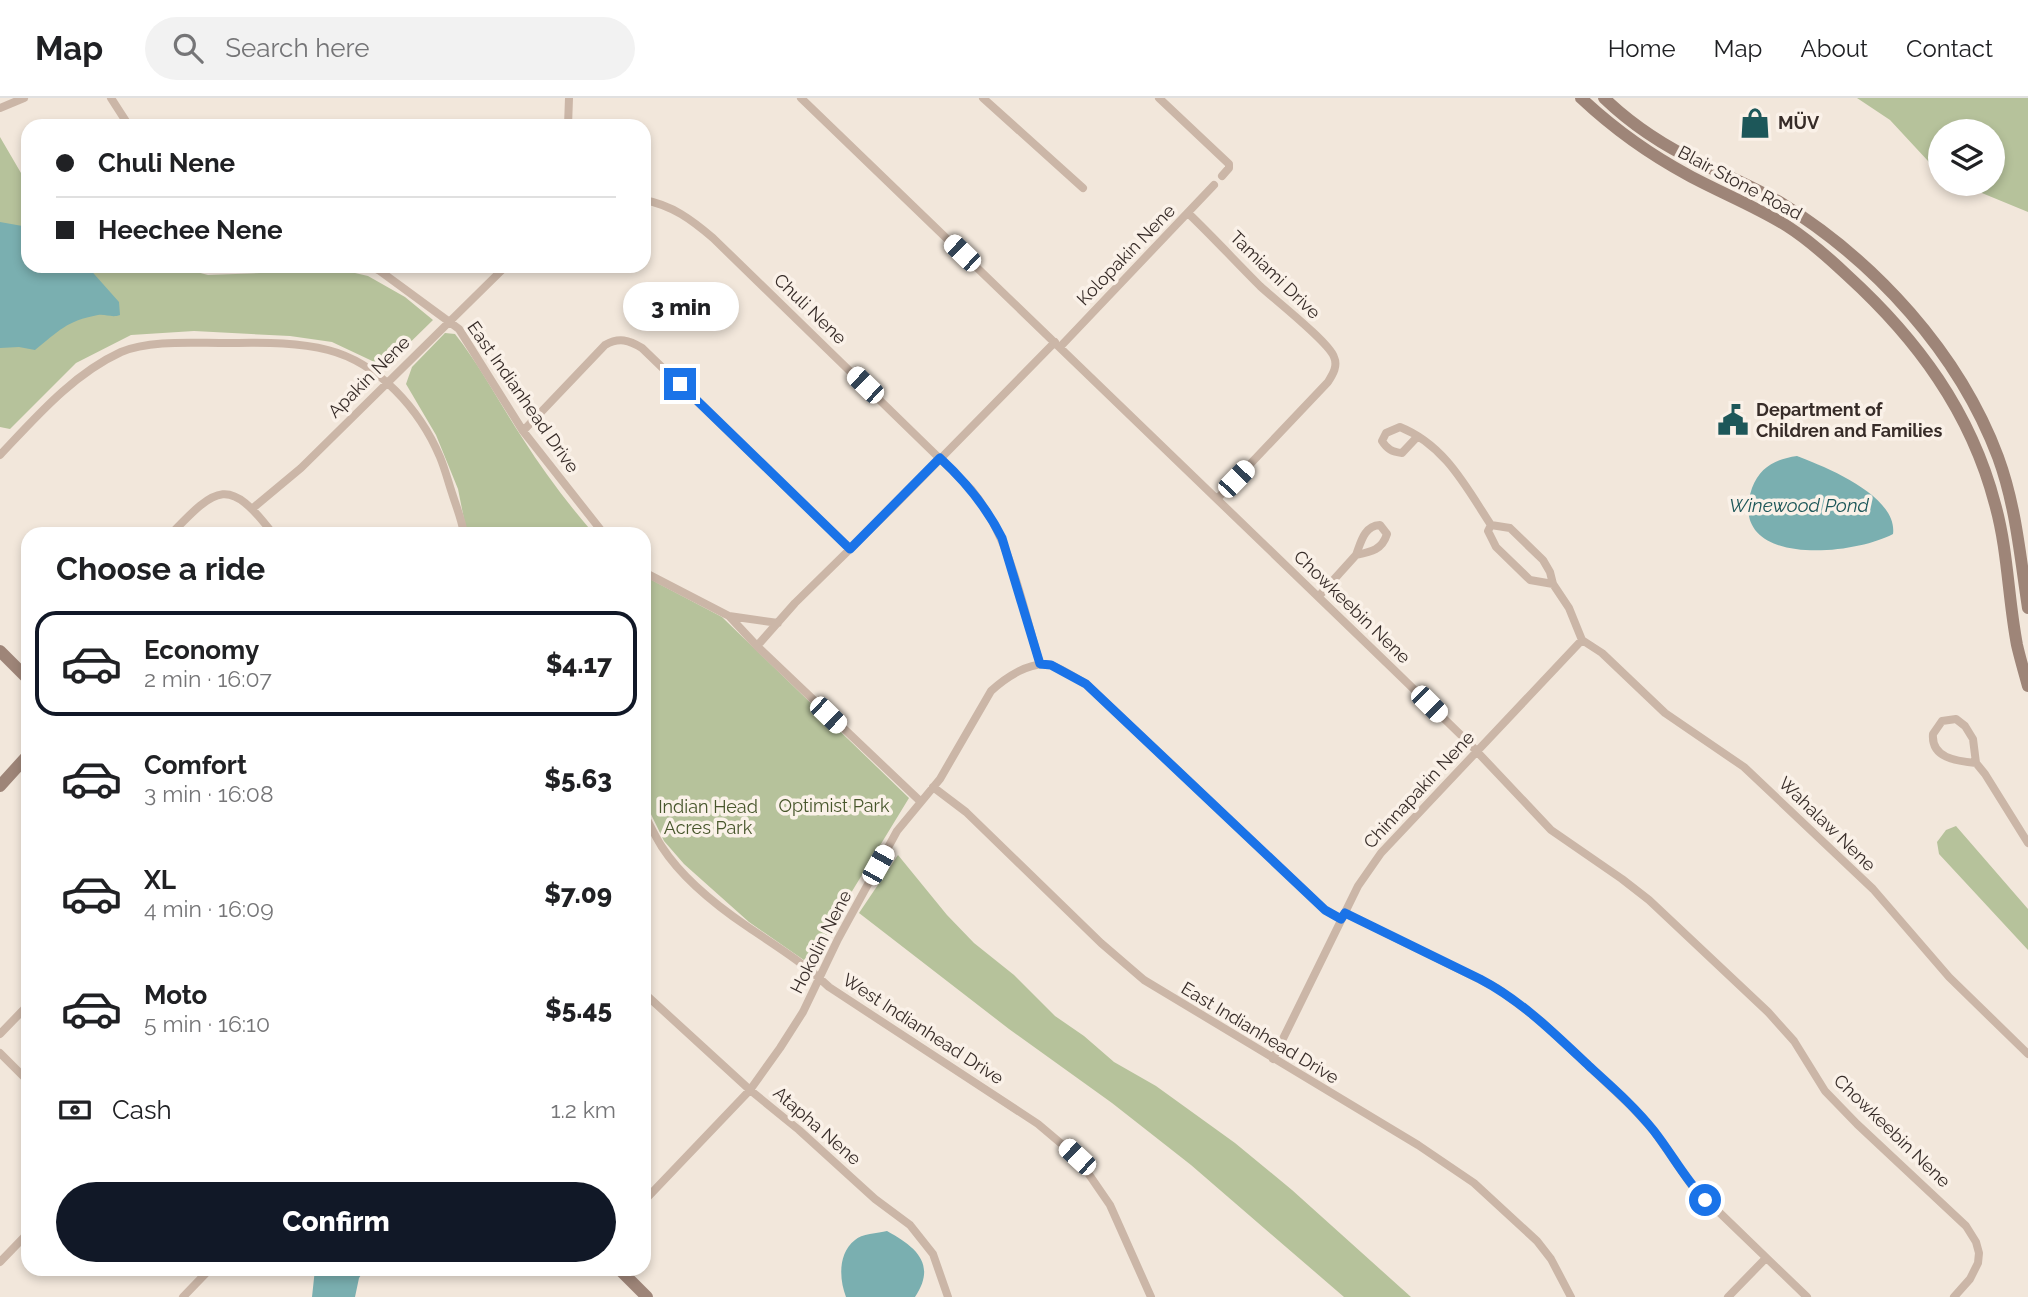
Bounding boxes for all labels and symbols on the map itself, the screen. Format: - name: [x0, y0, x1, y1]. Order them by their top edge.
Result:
- shop icon: MÜV: [1738, 106, 1772, 140]
- place label: MÜV: [1778, 111, 1820, 133]
- street label: Blair Stone Road: [1675, 141, 1806, 224]
- street label: Kolopakin Nene: [1072, 200, 1179, 309]
- street label: Tamiami Drive: [1226, 226, 1325, 323]
- car: [940, 231, 985, 275]
- street label: Chuli Nene: [770, 269, 851, 349]
- callout: 3 min: [622, 282, 738, 331]
- street label: East Indianhead Drive: [463, 317, 584, 477]
- street label: Apakin Nene: [323, 331, 414, 422]
- car: [843, 363, 888, 407]
- route end: [664, 368, 696, 400]
- place label: Department of Children and Families: [1756, 399, 1942, 441]
- public building icon: Department of Children and Families: [1716, 403, 1750, 437]
- car: [1214, 457, 1259, 501]
- water label: Winewood Pond: [1729, 494, 1870, 516]
- street label: Chowkeebin Nene: [1290, 546, 1415, 668]
- car: [1407, 682, 1452, 726]
- car: [806, 693, 851, 737]
- street label: Chinnapakin Nene: [1359, 726, 1479, 853]
- street label: Wahalaw Nene: [1775, 772, 1880, 875]
- park label: Optimist Park: [779, 795, 890, 816]
- park label: Indian Head Acres Park: [658, 796, 758, 838]
- car: [859, 842, 898, 888]
- street label: Hokolin Nene: [786, 886, 856, 997]
- street label: West Indianhead Drive: [839, 969, 1008, 1089]
- street label: East Indianhead Drive: [1178, 977, 1343, 1088]
- street label: Chowkeebin Nene: [1830, 1070, 1955, 1192]
- street label: Atapha Nene: [769, 1082, 866, 1170]
- car: [1055, 1135, 1100, 1179]
- route start: [1689, 1184, 1721, 1216]

